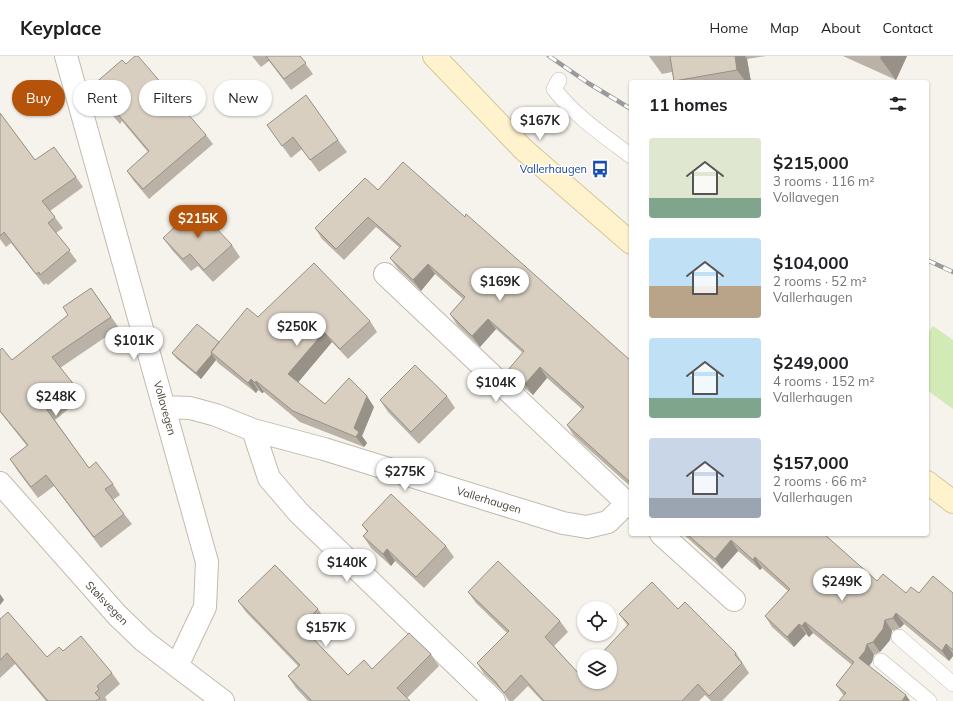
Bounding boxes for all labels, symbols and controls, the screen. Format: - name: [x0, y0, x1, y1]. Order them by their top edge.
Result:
- text: Keyplace: [20, 16, 101, 40]
- text: Home: [709, 19, 748, 37]
- text: Map: [770, 19, 799, 37]
- text: About: [821, 19, 861, 37]
- text: Contact: [883, 19, 933, 37]
- chip: Buy: [12, 80, 65, 116]
- chip: Rent: [73, 80, 131, 116]
- chip: Filters: [139, 80, 206, 116]
- chip: New: [214, 80, 272, 116]
- icon: filters: [887, 93, 909, 115]
- text: 11 homes: [649, 94, 728, 115]
- pin: $167K: [512, 107, 568, 141]
- text: $167K: [520, 112, 560, 128]
- text: $215,000: [773, 152, 849, 173]
- icon: home: [681, 154, 729, 202]
- bus stop icon: Vallerhaugen: [590, 159, 610, 179]
- place label: Vallerhaugen: [520, 162, 587, 176]
- text: 3 rooms · 116 m²: [773, 173, 874, 189]
- text: Vollavegen: [773, 189, 839, 205]
- pin: $215K: [170, 205, 226, 239]
- text: $215K: [178, 210, 218, 226]
- text: $104,000: [773, 252, 849, 273]
- icon: home: [681, 254, 729, 302]
- pin: $169K: [472, 268, 528, 302]
- text: $169K: [480, 273, 520, 289]
- text: 2 rooms · 52 m²: [773, 273, 867, 289]
- text: Vallerhaugen: [773, 289, 853, 305]
- pin: $250K: [269, 313, 325, 347]
- text: $250K: [277, 318, 317, 334]
- pin: $101K: [106, 327, 162, 361]
- text: $101K: [114, 332, 154, 348]
- text: $249,000: [773, 352, 849, 373]
- icon: home: [681, 354, 729, 402]
- pin: $104K: [468, 369, 524, 403]
- text: 4 rooms · 152 m²: [773, 373, 874, 389]
- text: $104K: [476, 374, 516, 390]
- street label: Vollavegen: [151, 379, 179, 437]
- pin: $248K: [28, 383, 84, 417]
- text: $248K: [36, 388, 76, 404]
- text: Vallerhaugen: [773, 389, 853, 405]
- text: $157,000: [773, 452, 849, 473]
- icon: home: [681, 454, 729, 502]
- pin: $275K: [377, 458, 433, 492]
- text: $275K: [385, 463, 425, 479]
- text: 2 rooms · 66 m²: [773, 473, 867, 489]
- street label: Vallerhaugen: [455, 483, 523, 517]
- text: Vallerhaugen: [773, 489, 853, 505]
- pin: $140K: [319, 549, 375, 583]
- text: $140K: [327, 554, 367, 570]
- pin: $249K: [814, 568, 870, 602]
- text: $249K: [822, 573, 862, 589]
- street label: Stølsvegen: [83, 578, 131, 628]
- map controls: [577, 601, 617, 689]
- button: locate: [577, 601, 617, 641]
- pin: $157K: [298, 614, 354, 648]
- text: $157K: [306, 619, 346, 635]
- button: layers: [577, 649, 617, 689]

